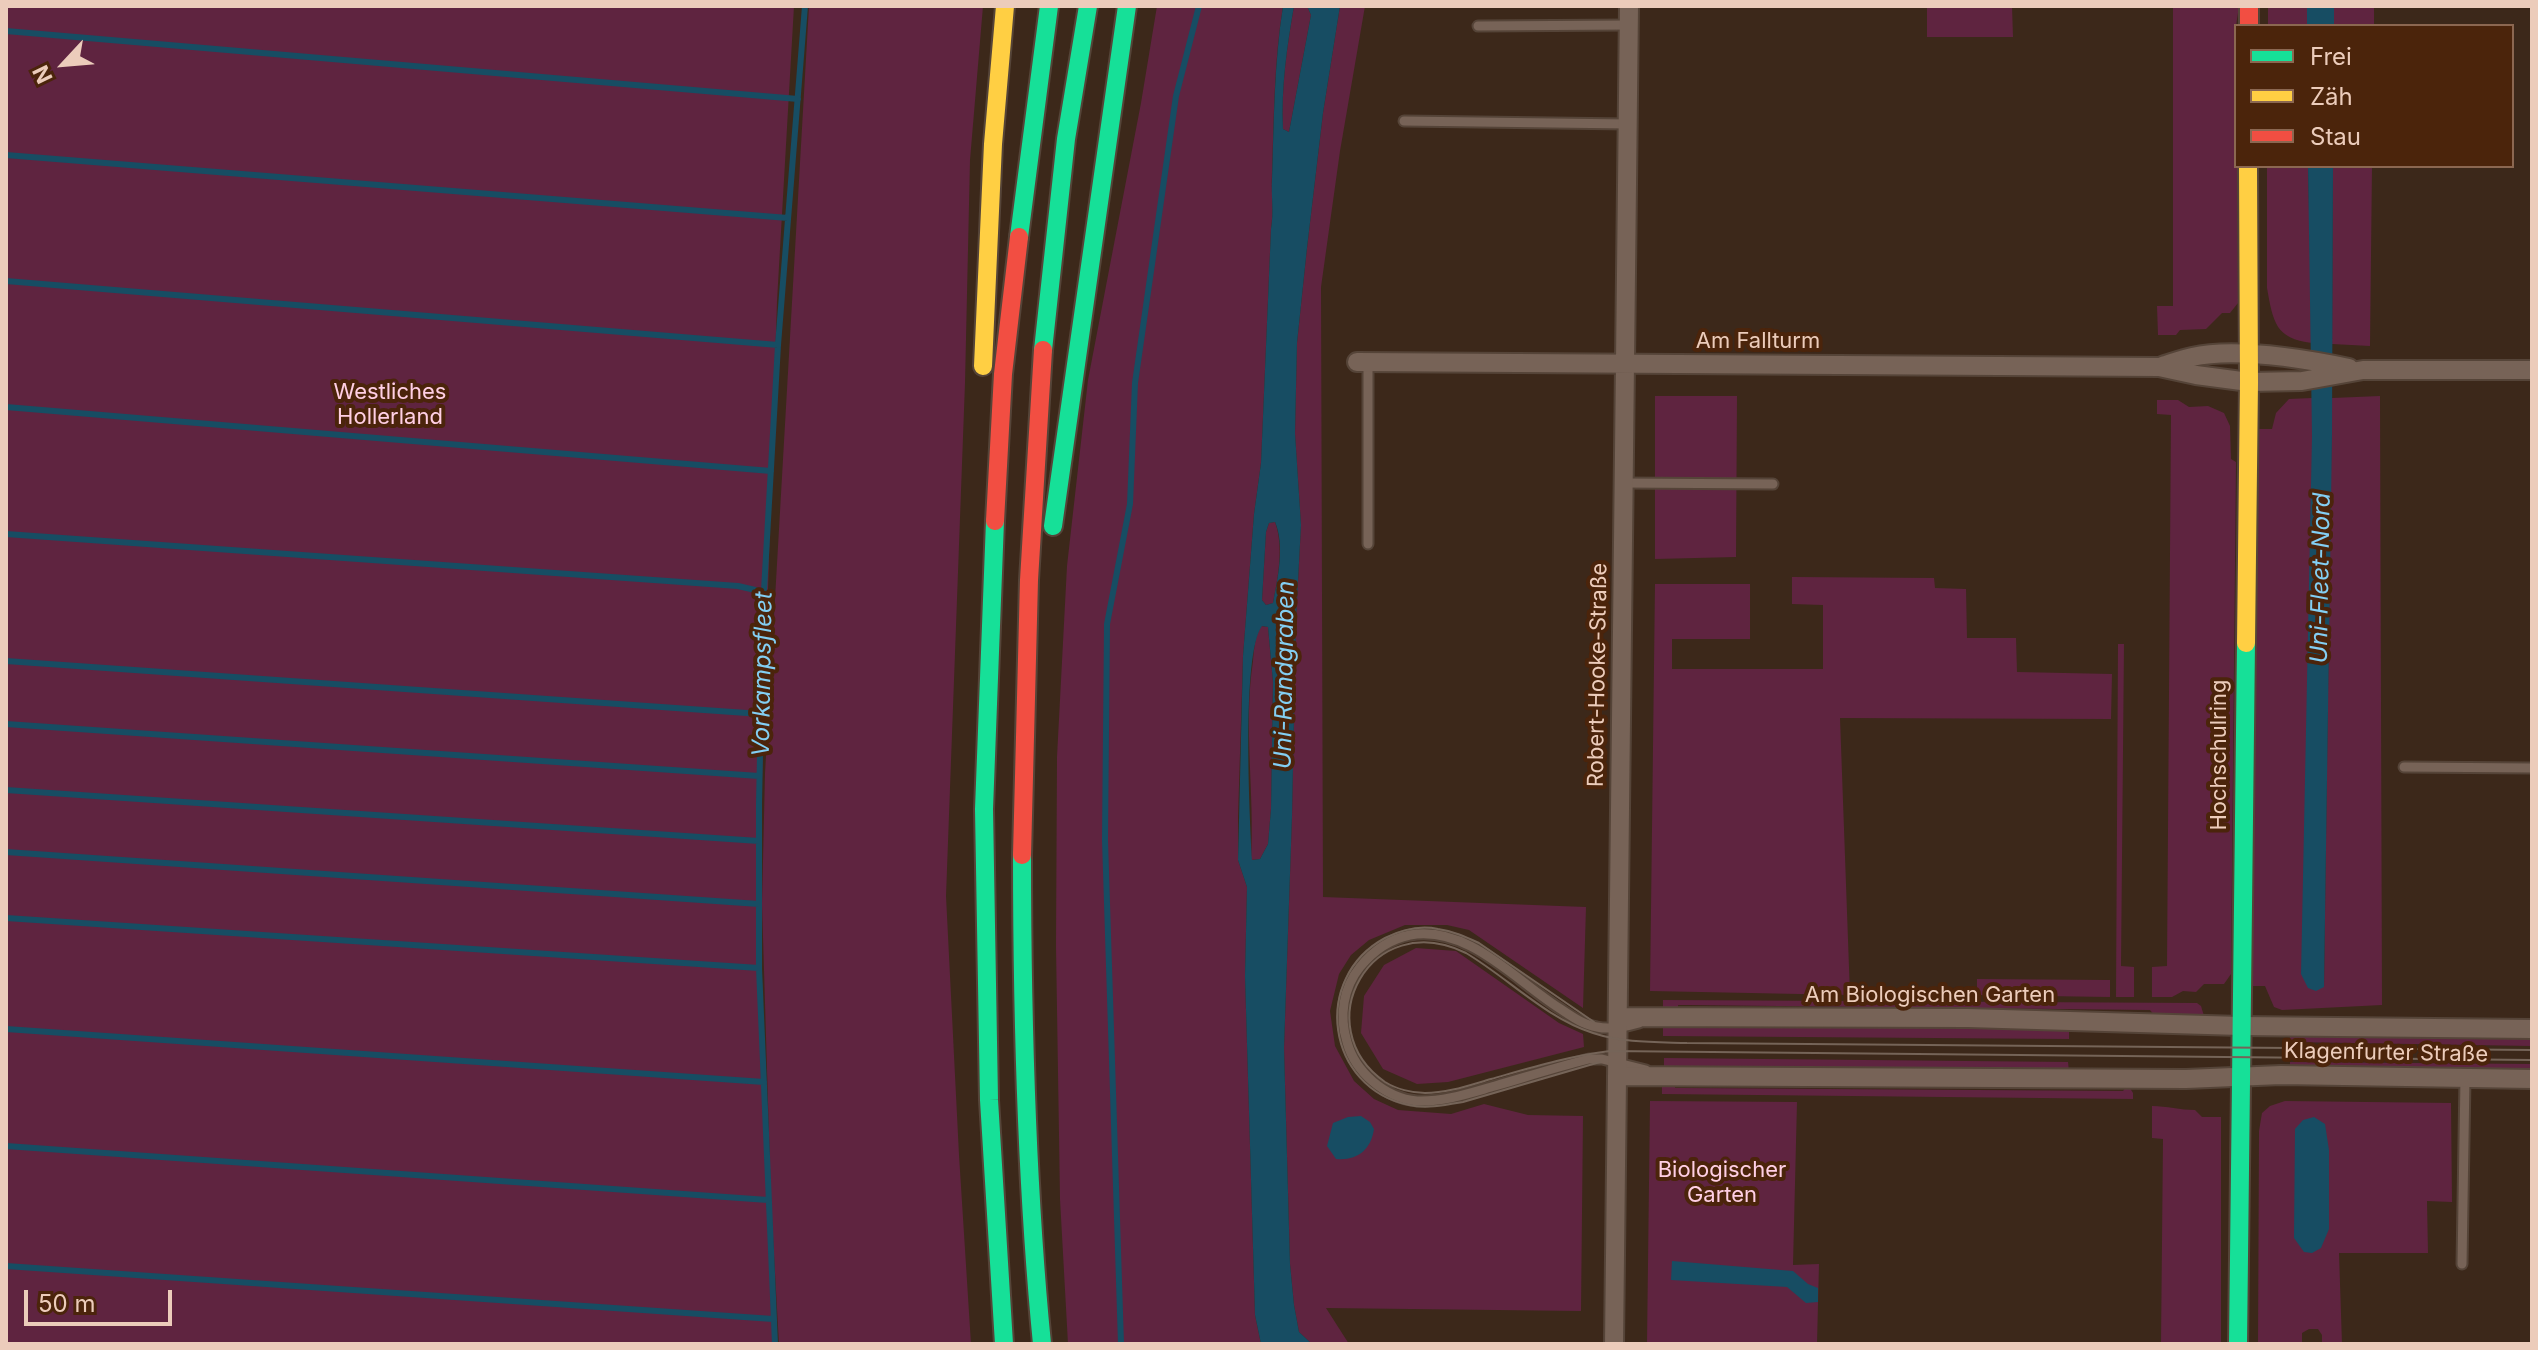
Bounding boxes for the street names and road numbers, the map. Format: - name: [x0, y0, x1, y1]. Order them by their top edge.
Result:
- street label: Am Fallturm: [1696, 328, 1820, 354]
- street label: Robert-Hooke-Straße: [1583, 563, 1613, 787]
- street label: Hochschulring: [2206, 679, 2232, 831]
- street label: Am Biologischen Garten: [1805, 982, 2055, 1008]
- street label: Klagenfurter Straße: [2284, 1038, 2488, 1068]

